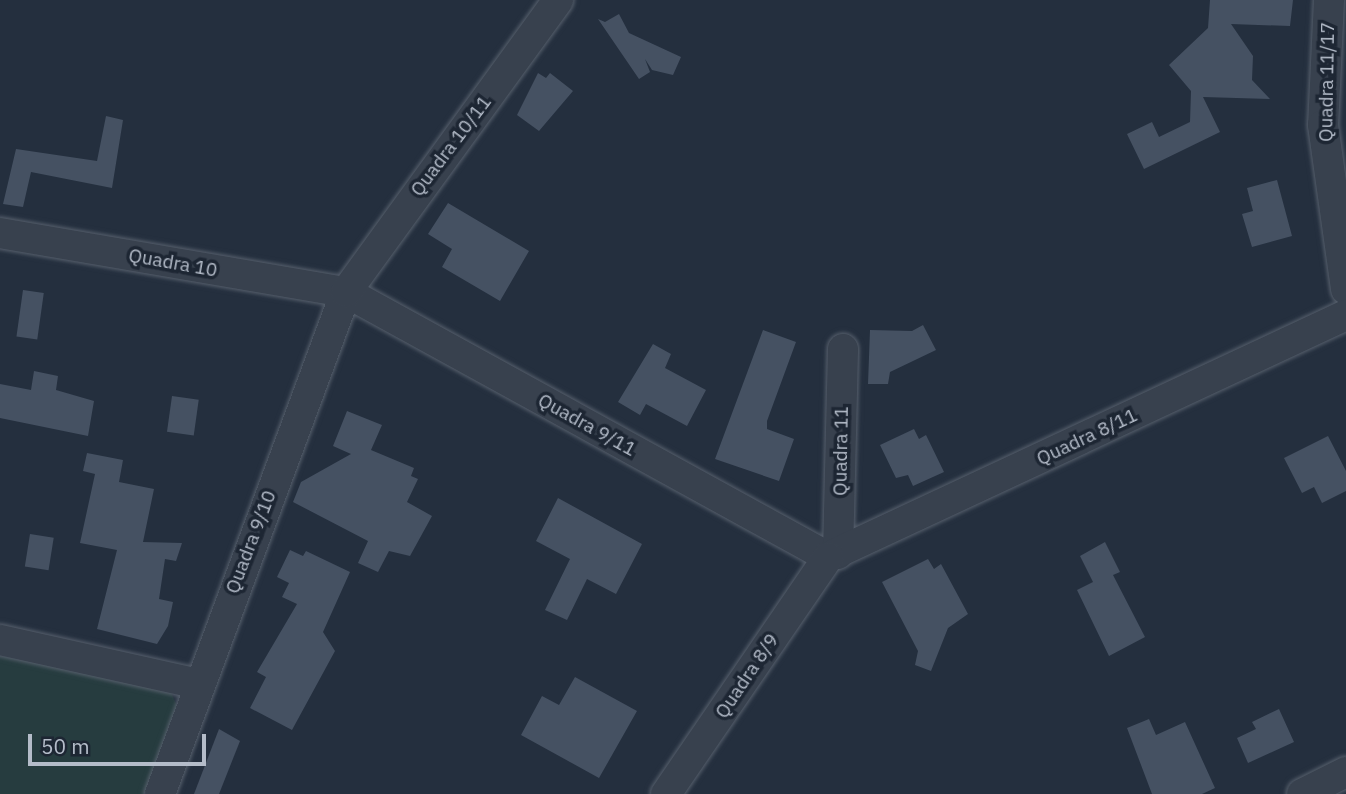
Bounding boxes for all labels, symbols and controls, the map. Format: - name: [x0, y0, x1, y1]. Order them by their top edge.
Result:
- street label: Quadra 11/17: [1315, 22, 1339, 142]
- street label: Quadra 10/11: [406, 91, 496, 201]
- street label: Quadra 10: [127, 244, 219, 282]
- street label: Quadra 9/11: [534, 389, 640, 461]
- street label: Quadra 8/11: [1033, 404, 1141, 470]
- street label: Quadra 11: [829, 406, 853, 496]
- street label: Quadra 9/10: [221, 487, 281, 597]
- street label: Quadra 8/9: [710, 629, 784, 723]
- scale bar: [32, 720, 210, 764]
- text: 50 m: [41, 732, 90, 760]

